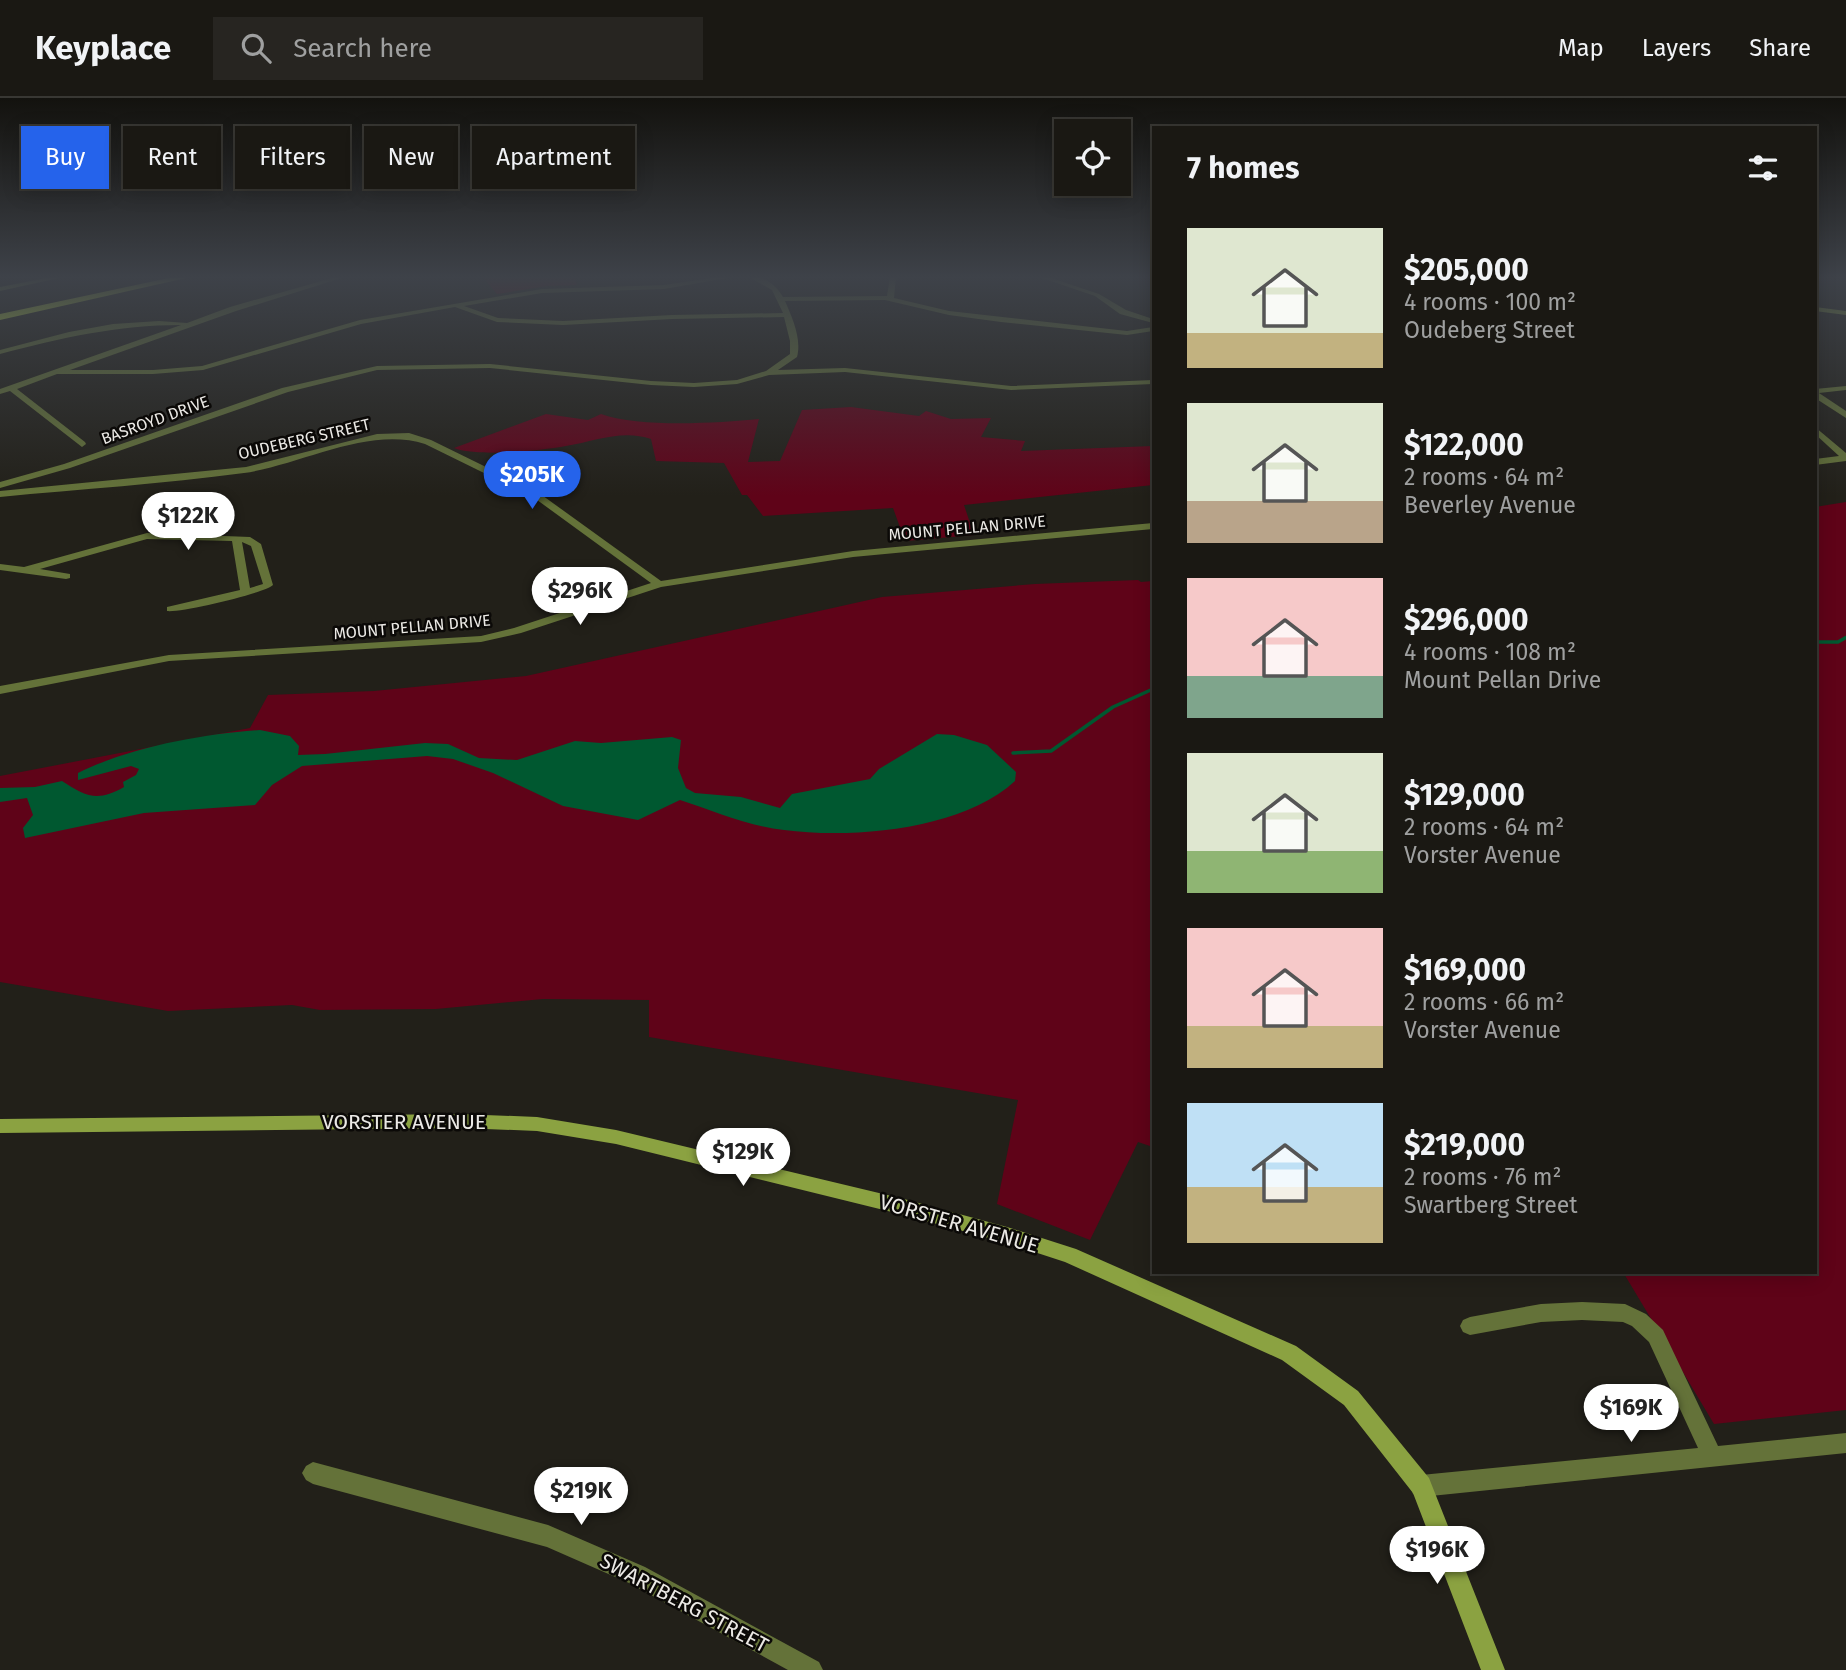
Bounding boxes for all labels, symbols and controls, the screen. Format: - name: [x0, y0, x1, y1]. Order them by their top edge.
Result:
- search box: [213, 17, 703, 80]
- text: Keyplace: [35, 28, 171, 68]
- icon: search: [237, 29, 275, 67]
- text: Search here: [293, 33, 432, 64]
- text: Map: [1558, 34, 1604, 62]
- text: Layers: [1642, 34, 1711, 62]
- text: Share: [1749, 34, 1811, 62]
- map controls: [1054, 119, 1131, 196]
- button: locate: [1054, 119, 1131, 196]
- chip: Buy: [21, 126, 109, 189]
- chip: Rent: [123, 126, 221, 189]
- chip: Filters: [235, 126, 350, 189]
- chip: New: [364, 126, 458, 189]
- chip: Apartment: [472, 126, 635, 189]
- icon: filters: [1744, 149, 1782, 187]
- text: 7 homes: [1187, 150, 1299, 186]
- text: $205,000: [1404, 252, 1529, 288]
- icon: home: [1243, 256, 1327, 340]
- text: 4 rooms · 100 m²: [1404, 288, 1576, 316]
- text: Oudeberg Street: [1404, 316, 1575, 344]
- street label: BASROYD DRIVE: [99, 392, 211, 448]
- street label: OUDEBERG STREET: [236, 414, 372, 463]
- text: $122,000: [1404, 427, 1524, 463]
- icon: home: [1243, 431, 1327, 515]
- pin: $205K: [483, 452, 581, 511]
- text: $205K: [500, 460, 564, 488]
- text: 2 rooms · 64 m²: [1404, 463, 1564, 491]
- text: Beverley Avenue: [1404, 491, 1576, 519]
- pin: $122K: [139, 492, 237, 552]
- text: $122K: [158, 501, 218, 529]
- street label: MOUNT PELLAN DRIVE: [888, 512, 1046, 544]
- pin: $296K: [531, 568, 629, 627]
- text: $296K: [548, 576, 612, 604]
- text: $296,000: [1404, 602, 1529, 638]
- icon: home: [1243, 606, 1327, 690]
- street label: MOUNT PELLAN DRIVE: [333, 611, 491, 643]
- text: 4 rooms · 108 m²: [1404, 638, 1576, 666]
- text: Mount Pellan Drive: [1404, 666, 1601, 694]
- text: $129,000: [1404, 777, 1525, 813]
- icon: home: [1243, 781, 1327, 865]
- text: 2 rooms · 64 m²: [1404, 813, 1564, 841]
- text: Vorster Avenue: [1404, 841, 1561, 869]
- text: $169,000: [1404, 952, 1526, 988]
- icon: home: [1243, 956, 1327, 1040]
- text: 2 rooms · 66 m²: [1404, 988, 1564, 1016]
- text: Vorster Avenue: [1404, 1016, 1561, 1044]
- street label: VORSTER AVENUE: [322, 1109, 486, 1135]
- text: $219,000: [1404, 1127, 1525, 1163]
- pin: $129K: [694, 1128, 792, 1188]
- icon: home: [1243, 1131, 1327, 1215]
- text: $129K: [712, 1137, 774, 1165]
- text: 2 rooms · 76 m²: [1404, 1163, 1562, 1191]
- street label: VORSTER AVENUE: [877, 1189, 1041, 1259]
- text: Swartberg Street: [1404, 1191, 1578, 1219]
- pin: $169K: [1582, 1384, 1680, 1444]
- text: $169K: [1600, 1393, 1662, 1421]
- pin: $219K: [532, 1468, 630, 1527]
- text: $219K: [550, 1476, 612, 1504]
- pin: $196K: [1388, 1526, 1486, 1586]
- text: $196K: [1406, 1535, 1468, 1563]
- street label: SWARTBERG STREET: [595, 1548, 773, 1658]

